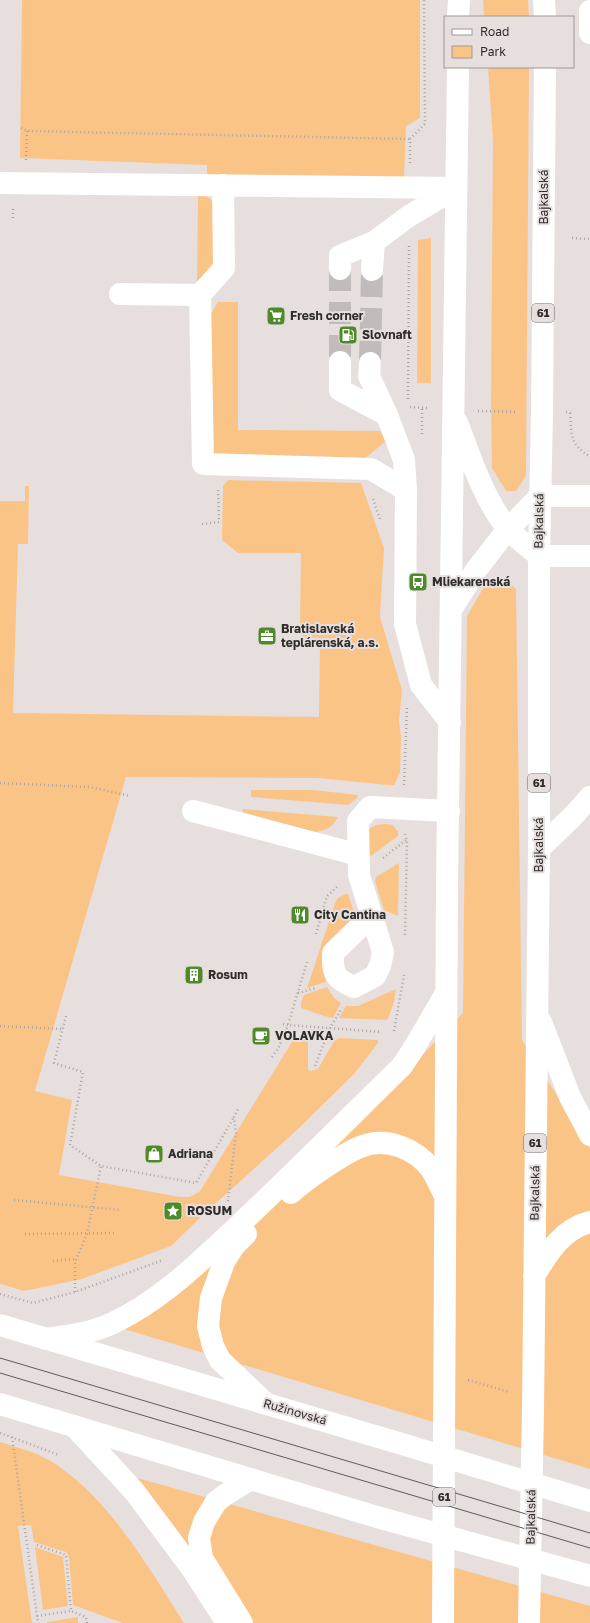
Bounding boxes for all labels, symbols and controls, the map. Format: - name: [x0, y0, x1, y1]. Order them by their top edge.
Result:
- legend: [444, 16, 574, 68]
- text: Road: [480, 24, 509, 39]
- text: Park: [480, 44, 506, 59]
- street label: Bajkalská: [536, 169, 551, 225]
- road number: 61: [532, 304, 554, 322]
- supermarket icon: Fresh corner: [265, 305, 287, 327]
- place label: Fresh corner: [290, 308, 364, 323]
- fuel station icon: Slovnaft: [337, 324, 359, 346]
- place label: Slovnaft: [362, 327, 412, 342]
- street label: Bajkalská: [531, 493, 546, 549]
- bus stop icon: Mliekarenská: [407, 571, 429, 593]
- place label: Mliekarenská: [432, 574, 510, 589]
- place label: Bratislavská teplárenská, a.s.: [281, 621, 379, 650]
- office icon: Bratislavská teplárenská, a.s.: [256, 625, 278, 647]
- road number: 61: [528, 774, 550, 792]
- street label: Bajkalská: [531, 817, 546, 873]
- restaurant icon: City Cantina: [289, 904, 311, 926]
- place label: City Cantina: [314, 907, 386, 922]
- building icon: Rosum: [183, 964, 205, 986]
- place label: Rosum: [208, 967, 248, 982]
- cafe icon: VOLAVKA: [250, 1025, 272, 1047]
- place label: VOLAVKA: [275, 1028, 334, 1043]
- road number: 61: [524, 1134, 546, 1152]
- shop icon: Adriana: [143, 1143, 165, 1165]
- place label: Adriana: [168, 1146, 213, 1161]
- street label: Bajkalská: [527, 1165, 542, 1221]
- place icon: ROSUM: [162, 1200, 184, 1222]
- place label: ROSUM: [187, 1203, 232, 1218]
- street label: Ružinovská: [262, 1395, 329, 1428]
- road number: 61: [433, 1488, 455, 1506]
- street label: Bajkalská: [523, 1489, 538, 1545]

